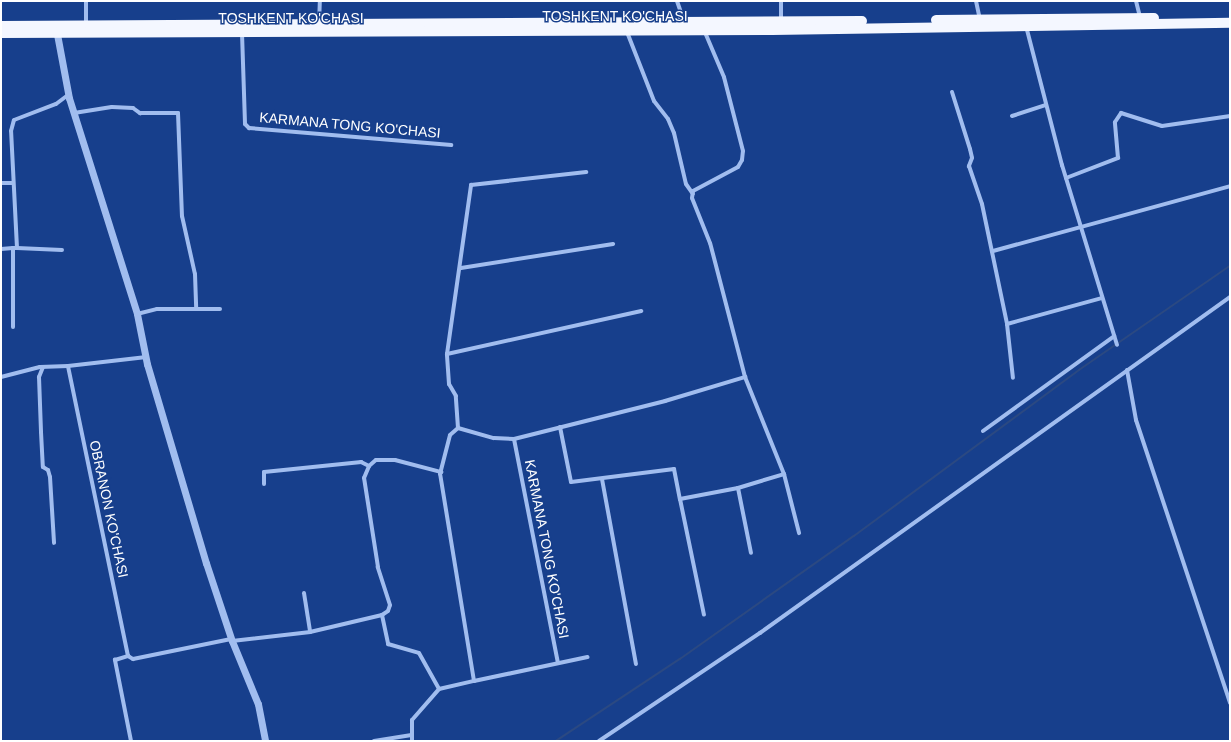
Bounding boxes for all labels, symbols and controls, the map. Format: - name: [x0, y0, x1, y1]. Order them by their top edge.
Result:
- street label: TOSHKENT KO'CHASI: [542, 8, 688, 24]
- street label: TOSHKENT KO'CHASI: [218, 10, 364, 26]
- street label: KARMANA TONG KO'CHASI: [258, 109, 442, 141]
- street label: OBRANON KO'CHASI: [86, 439, 132, 579]
- street label: KARMANA TONG KO'CHASI: [521, 458, 573, 640]

